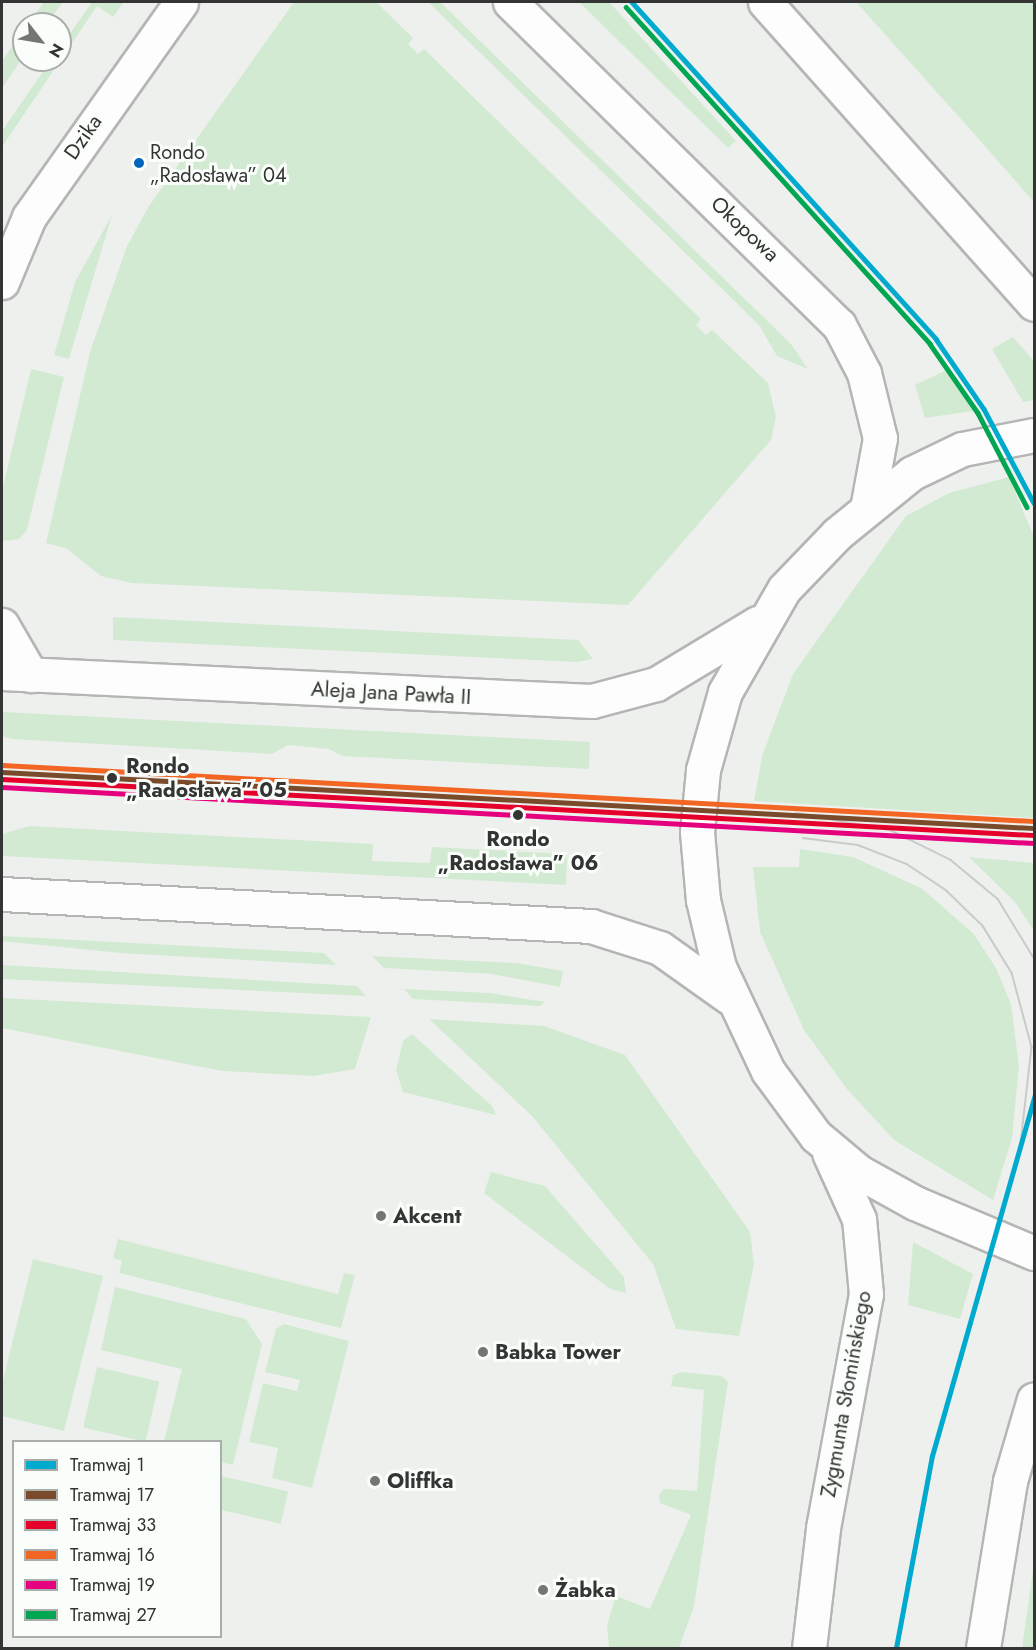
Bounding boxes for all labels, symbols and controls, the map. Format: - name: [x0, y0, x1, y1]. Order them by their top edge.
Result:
- north arrow: [12, 12, 72, 72]
- text: N: [43, 39, 69, 62]
- street label: Dzika: [59, 110, 107, 164]
- place label: Rondo „Radosława” 04: [150, 140, 287, 187]
- marker: Rondo „Radosława” 04: [133, 157, 145, 169]
- street label: Okopowa: [706, 191, 784, 267]
- street label: Aleja Jana Pawła II: [310, 676, 472, 710]
- place label: Rondo „Radosława” 05: [126, 753, 287, 803]
- marker: Rondo „Radosława” 05: [103, 769, 121, 787]
- marker: Rondo „Radosława” 06: [509, 806, 527, 824]
- place label: Rondo „Radosława” 06: [437, 826, 599, 876]
- place label: Akcent: [393, 1203, 461, 1229]
- marker: Akcent: [374, 1209, 388, 1223]
- street label: Zygmunta Słomińskiego: [815, 1289, 877, 1499]
- place label: Babka Tower: [495, 1339, 621, 1365]
- marker: Babka Tower: [476, 1345, 490, 1359]
- legend: [12, 1440, 222, 1638]
- text: Tramwaj 1: [70, 1452, 145, 1478]
- place label: Oliffka: [387, 1468, 454, 1494]
- marker: Oliffka: [368, 1474, 382, 1488]
- text: Tramwaj 17: [70, 1482, 154, 1508]
- text: Tramwaj 33: [70, 1512, 156, 1538]
- text: Tramwaj 16: [70, 1542, 155, 1568]
- text: Tramwaj 19: [70, 1572, 155, 1598]
- place label: Żabka: [555, 1577, 616, 1603]
- marker: Żabka: [536, 1583, 550, 1597]
- text: Tramwaj 27: [70, 1602, 156, 1628]

